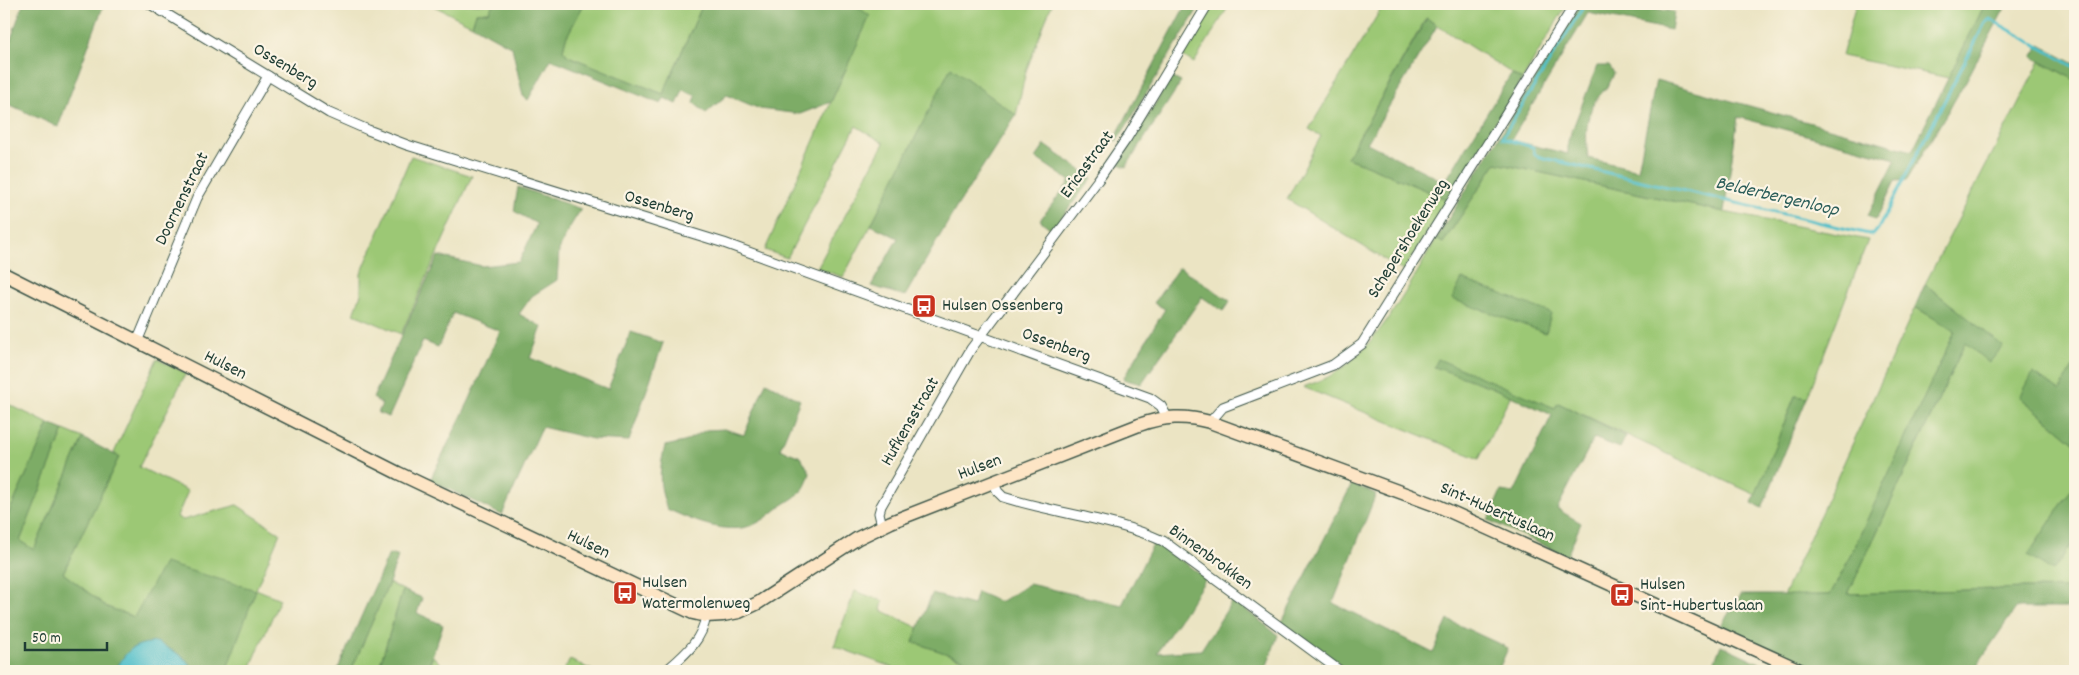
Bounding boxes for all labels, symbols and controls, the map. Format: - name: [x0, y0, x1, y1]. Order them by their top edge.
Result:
- street label: Ossenberg: [248, 38, 322, 96]
- street label: Ericastraat: [1055, 126, 1121, 204]
- street label: Doornenstraat: [150, 148, 217, 250]
- water label: Belderbergenloop: [1713, 171, 1842, 226]
- street label: Schepershoekenweg: [1362, 174, 1456, 304]
- street label: Ossenberg: [621, 185, 697, 230]
- bus stop icon: Hulsen Ossenberg: [911, 293, 937, 319]
- place label: Hulsen Ossenberg: [942, 294, 1063, 319]
- street label: Ossenberg: [1018, 322, 1094, 370]
- street label: Hulsen: [199, 345, 251, 387]
- street label: Hufkensstraat: [875, 373, 947, 471]
- street label: Hulsen: [954, 448, 1006, 488]
- street label: Sint-Hubertuslaan: [1436, 477, 1558, 549]
- street label: Binnenbrokken: [1163, 519, 1257, 597]
- street label: Hulsen: [562, 524, 614, 566]
- place label: Hulsen Watermolenweg: [642, 571, 750, 617]
- place label: Hulsen Sint-Hubertuslaan: [1640, 573, 1763, 619]
- bus stop icon: Hulsen Watermolenweg: [612, 580, 638, 606]
- bus stop icon: Hulsen Sint-Hubertuslaan: [1609, 582, 1635, 608]
- scale bar: [25, 620, 108, 652]
- text: 50 m: [32, 628, 61, 650]

